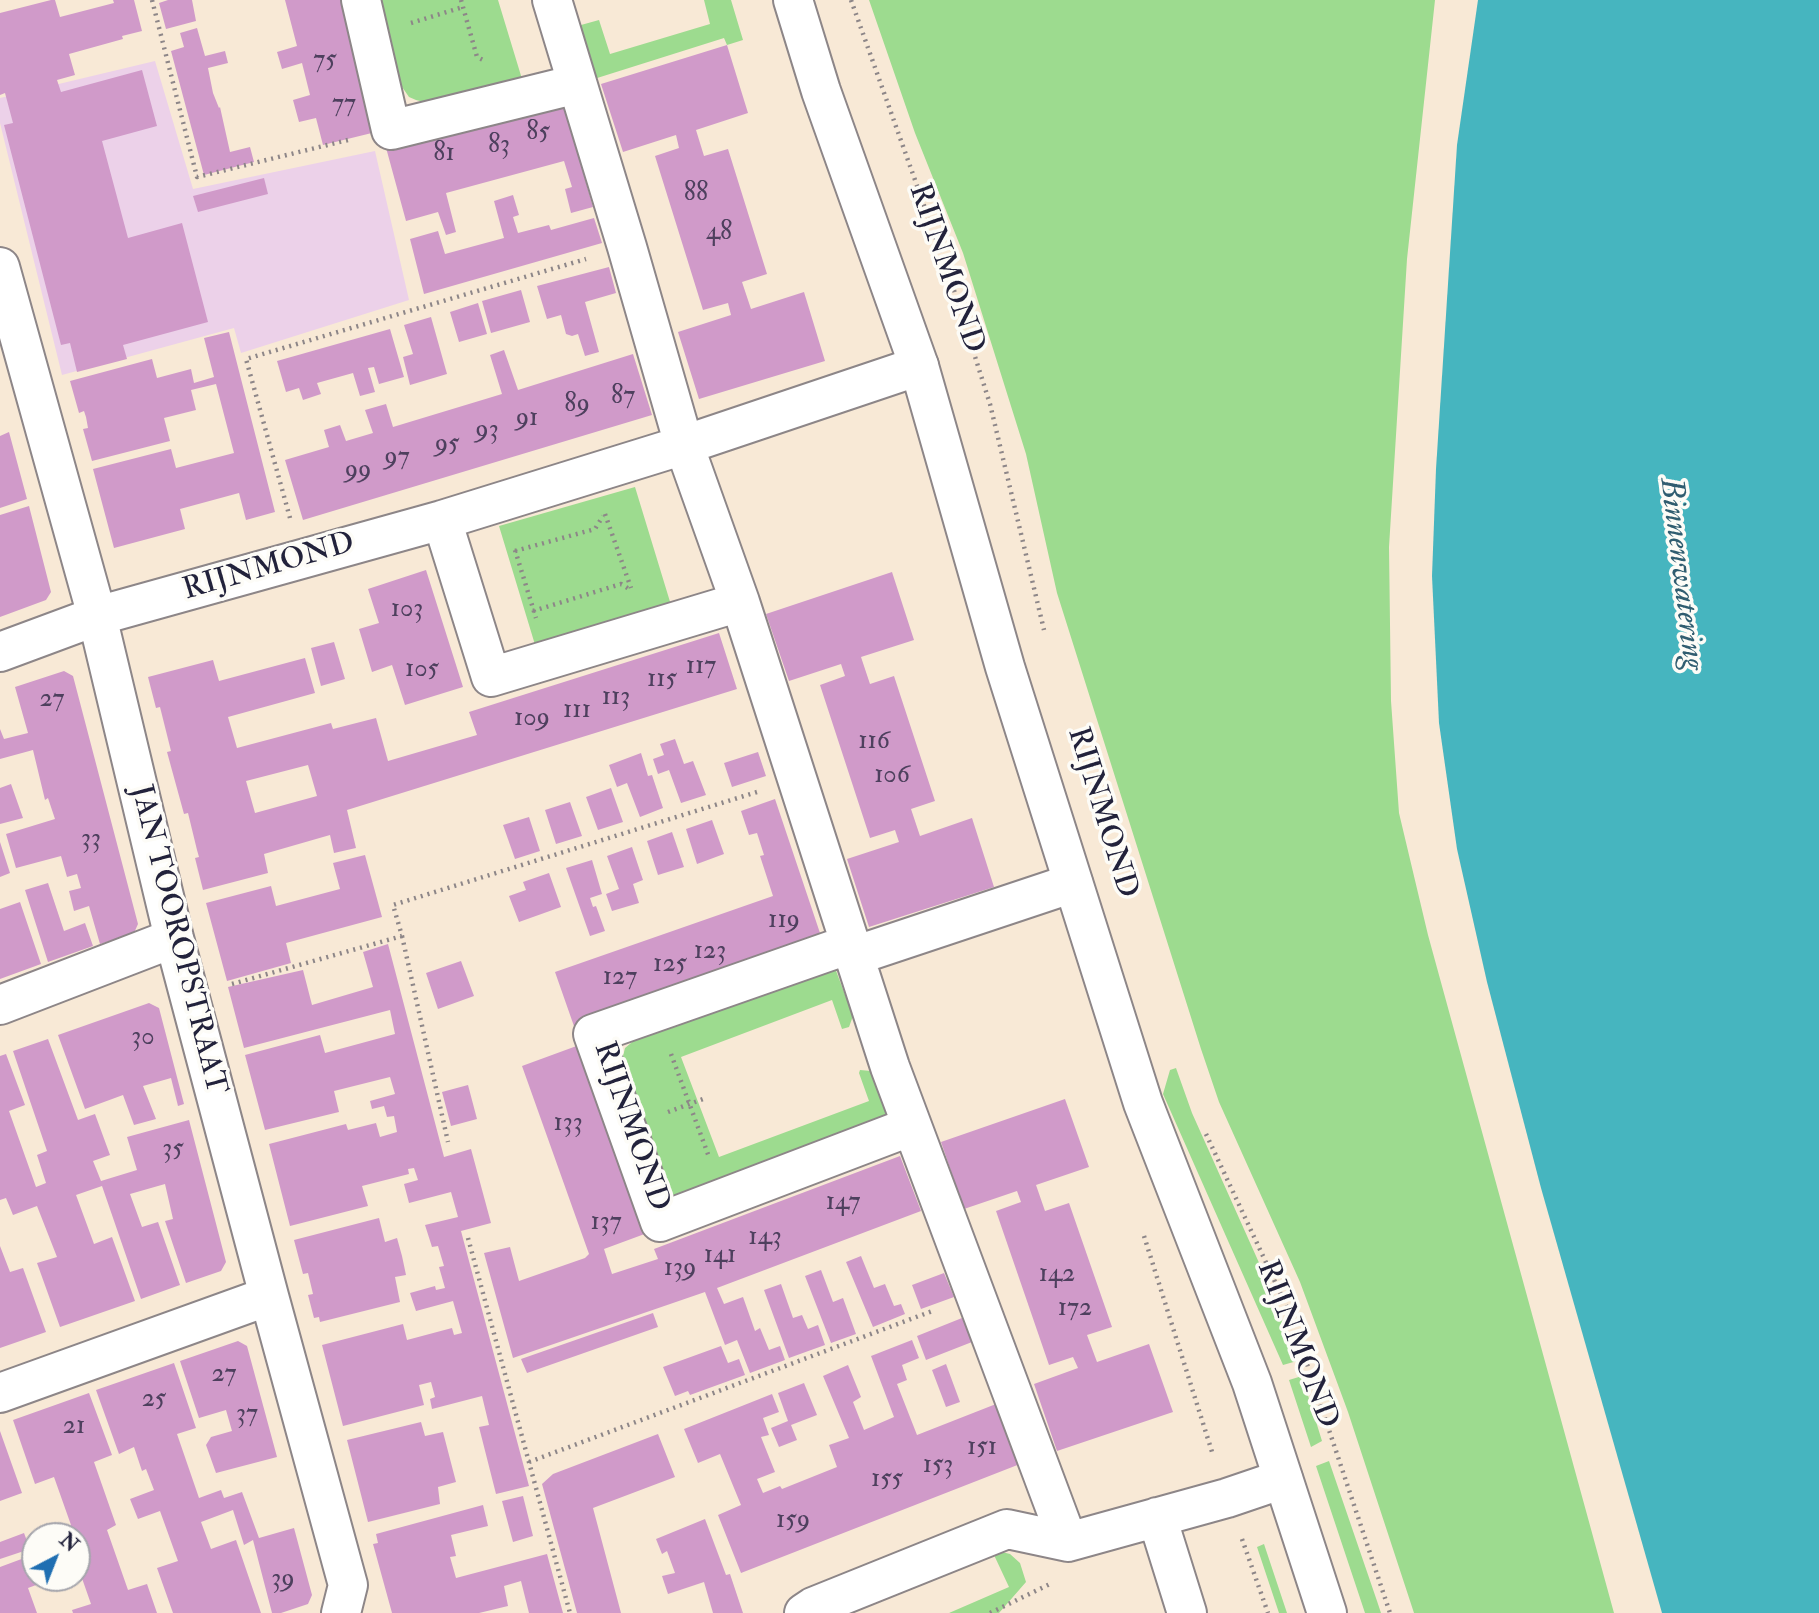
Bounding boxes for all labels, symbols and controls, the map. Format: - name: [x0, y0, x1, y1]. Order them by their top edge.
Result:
- house number: 75: [313, 45, 337, 77]
- house number: 77: [332, 89, 356, 121]
- house number: 85: [526, 117, 550, 149]
- house number: 83: [488, 130, 510, 162]
- house number: 81: [433, 138, 455, 170]
- house number: 88: [684, 178, 708, 210]
- street label: RIJNMOND: [899, 180, 991, 358]
- house number: 48: [706, 217, 732, 249]
- house number: 87: [611, 381, 635, 413]
- house number: 89: [564, 389, 590, 421]
- house number: 91: [516, 403, 538, 435]
- house number: 93: [475, 415, 499, 447]
- house number: 95: [435, 429, 459, 461]
- house number: 97: [384, 442, 410, 474]
- house number: 99: [345, 455, 371, 487]
- water label: Binnenwatering: [1649, 476, 1711, 672]
- street label: RIJNMOND: [179, 526, 359, 610]
- house number: 103: [391, 594, 423, 626]
- house number: 117: [686, 651, 716, 683]
- house number: 105: [405, 654, 439, 686]
- house number: 115: [647, 664, 677, 696]
- house number: 113: [602, 682, 630, 714]
- house number: 27: [39, 684, 65, 716]
- house number: 111: [563, 695, 591, 727]
- house number: 109: [514, 703, 550, 735]
- street label: RIJNMOND: [1058, 723, 1144, 903]
- house number: 116: [858, 726, 890, 758]
- house number: 106: [874, 760, 910, 792]
- street label: JAN TOOROPSTRAAT: [121, 782, 233, 1098]
- house number: 33: [81, 824, 101, 856]
- house number: 119: [768, 905, 800, 937]
- house number: 123: [694, 936, 726, 968]
- house number: 125: [653, 949, 687, 981]
- house number: 127: [603, 962, 637, 994]
- house number: 30: [131, 1022, 155, 1054]
- street label: RIJNMOND: [584, 1038, 676, 1216]
- house number: 133: [553, 1108, 583, 1140]
- house number: 35: [162, 1134, 184, 1166]
- house number: 147: [826, 1187, 860, 1219]
- house number: 137: [590, 1207, 622, 1239]
- house number: 143: [748, 1222, 782, 1254]
- house number: 141: [704, 1240, 736, 1272]
- house number: 139: [664, 1253, 696, 1285]
- street label: RIJNMOND: [1248, 1256, 1344, 1434]
- house number: 142: [1039, 1259, 1075, 1291]
- house number: 172: [1058, 1293, 1092, 1325]
- house number: 27: [211, 1359, 237, 1391]
- house number: 25: [142, 1384, 166, 1416]
- house number: 37: [236, 1399, 258, 1431]
- house number: 21: [63, 1411, 85, 1443]
- house number: 151: [967, 1432, 997, 1464]
- house number: 153: [923, 1450, 953, 1482]
- house number: 155: [871, 1464, 903, 1496]
- house number: 159: [776, 1505, 810, 1537]
- north arrow: [21, 1522, 91, 1592]
- text: N: [54, 1528, 83, 1557]
- house number: 39: [271, 1564, 295, 1596]

